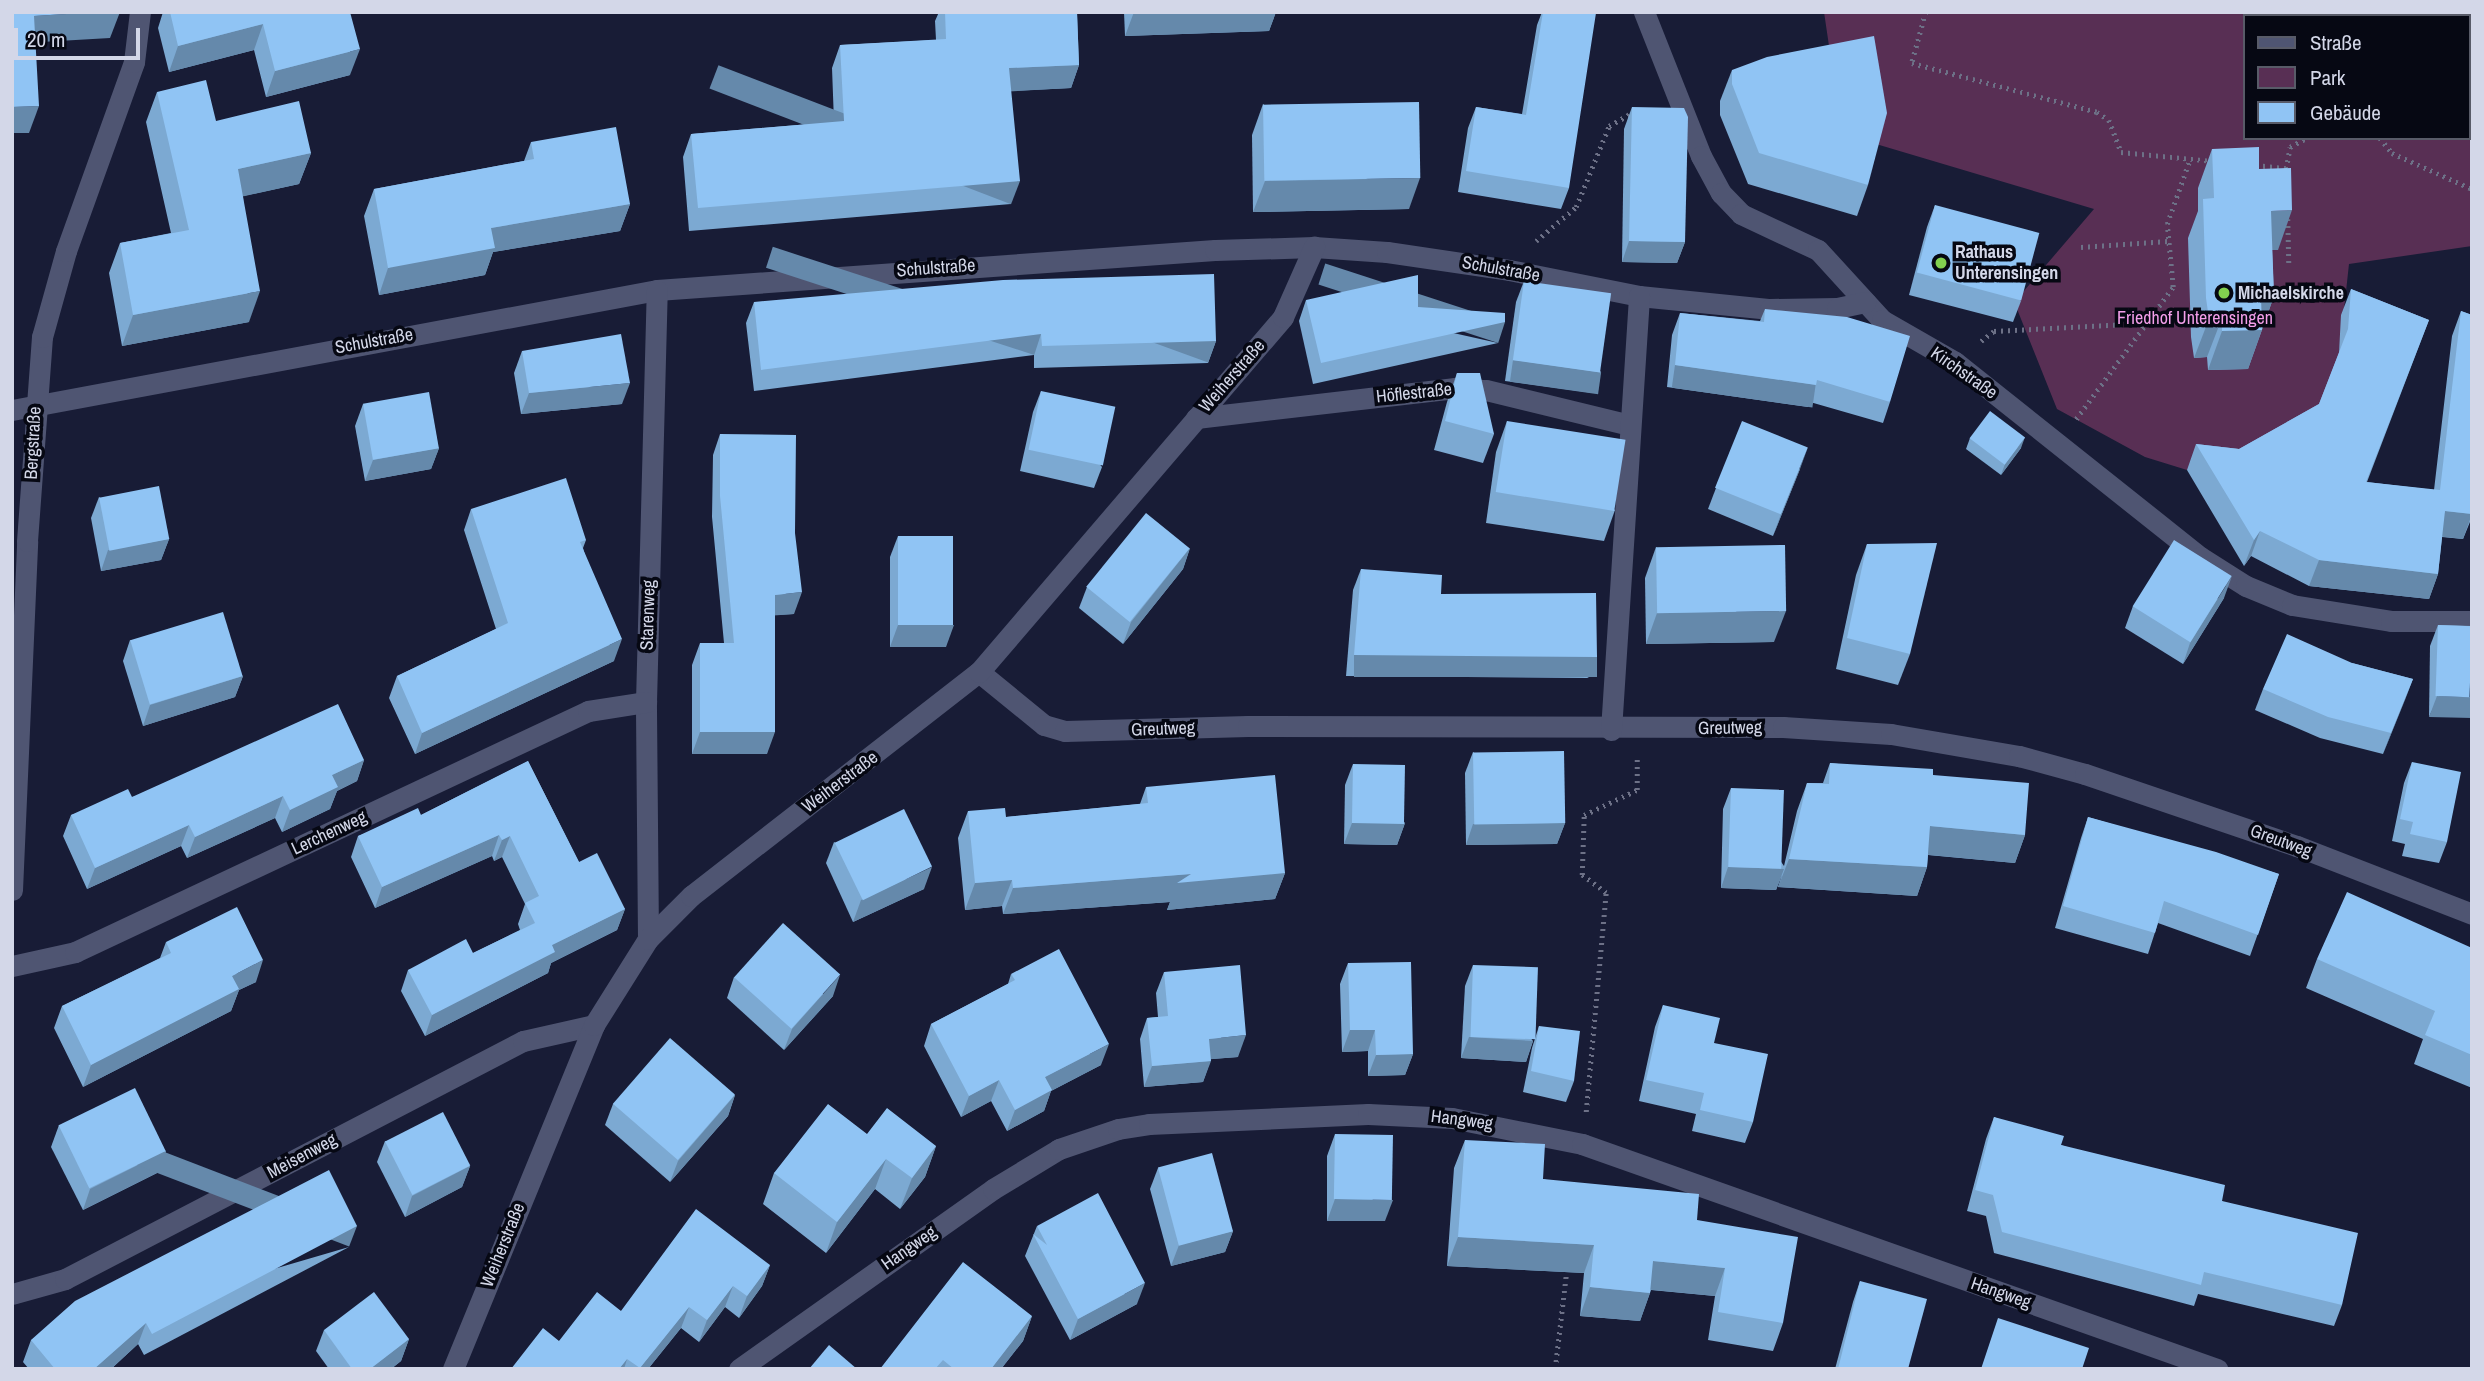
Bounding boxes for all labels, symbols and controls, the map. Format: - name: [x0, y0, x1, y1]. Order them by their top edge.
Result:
- scale bar: [18, 14, 144, 58]
- legend: [2242, 14, 2470, 140]
- text: 20 m: [27, 25, 65, 54]
- text: Straße: [2310, 28, 2362, 57]
- text: Park: [2310, 63, 2345, 92]
- text: Gebäude: [2310, 98, 2381, 127]
- place label: Rathaus Unterensingen: [1955, 242, 2058, 284]
- street label: Schulstraße: [1460, 252, 1542, 286]
- street label: Schulstraße: [896, 254, 976, 282]
- marker: Rathaus Unterensingen: [1933, 255, 1949, 271]
- place label: Michaelskirche: [2238, 282, 2344, 304]
- marker: Michaelskirche: [2216, 285, 2232, 301]
- park label: Friedhof Unterensingen: [2117, 307, 2273, 329]
- street label: Schulstraße: [333, 324, 415, 358]
- street label: Weiherstraße: [1195, 335, 1269, 417]
- street label: Kirchstraße: [1927, 342, 2001, 404]
- street label: Höflestraße: [1375, 378, 1453, 408]
- street label: Bergstraße: [20, 406, 46, 480]
- street label: Starenweg: [636, 579, 660, 651]
- street label: Greutweg: [1131, 717, 1195, 741]
- street label: Greutweg: [1698, 717, 1762, 739]
- street label: Weiherstraße: [798, 747, 882, 817]
- street label: Lerchenweg: [288, 806, 370, 860]
- street label: Greutweg: [2247, 820, 2315, 862]
- street label: Hangweg: [1430, 1105, 1494, 1135]
- street label: Meisenweg: [264, 1129, 340, 1183]
- street label: Weiherstraße: [476, 1200, 530, 1290]
- street label: Hangweg: [877, 1221, 941, 1275]
- street label: Hangweg: [1968, 1273, 2034, 1313]

